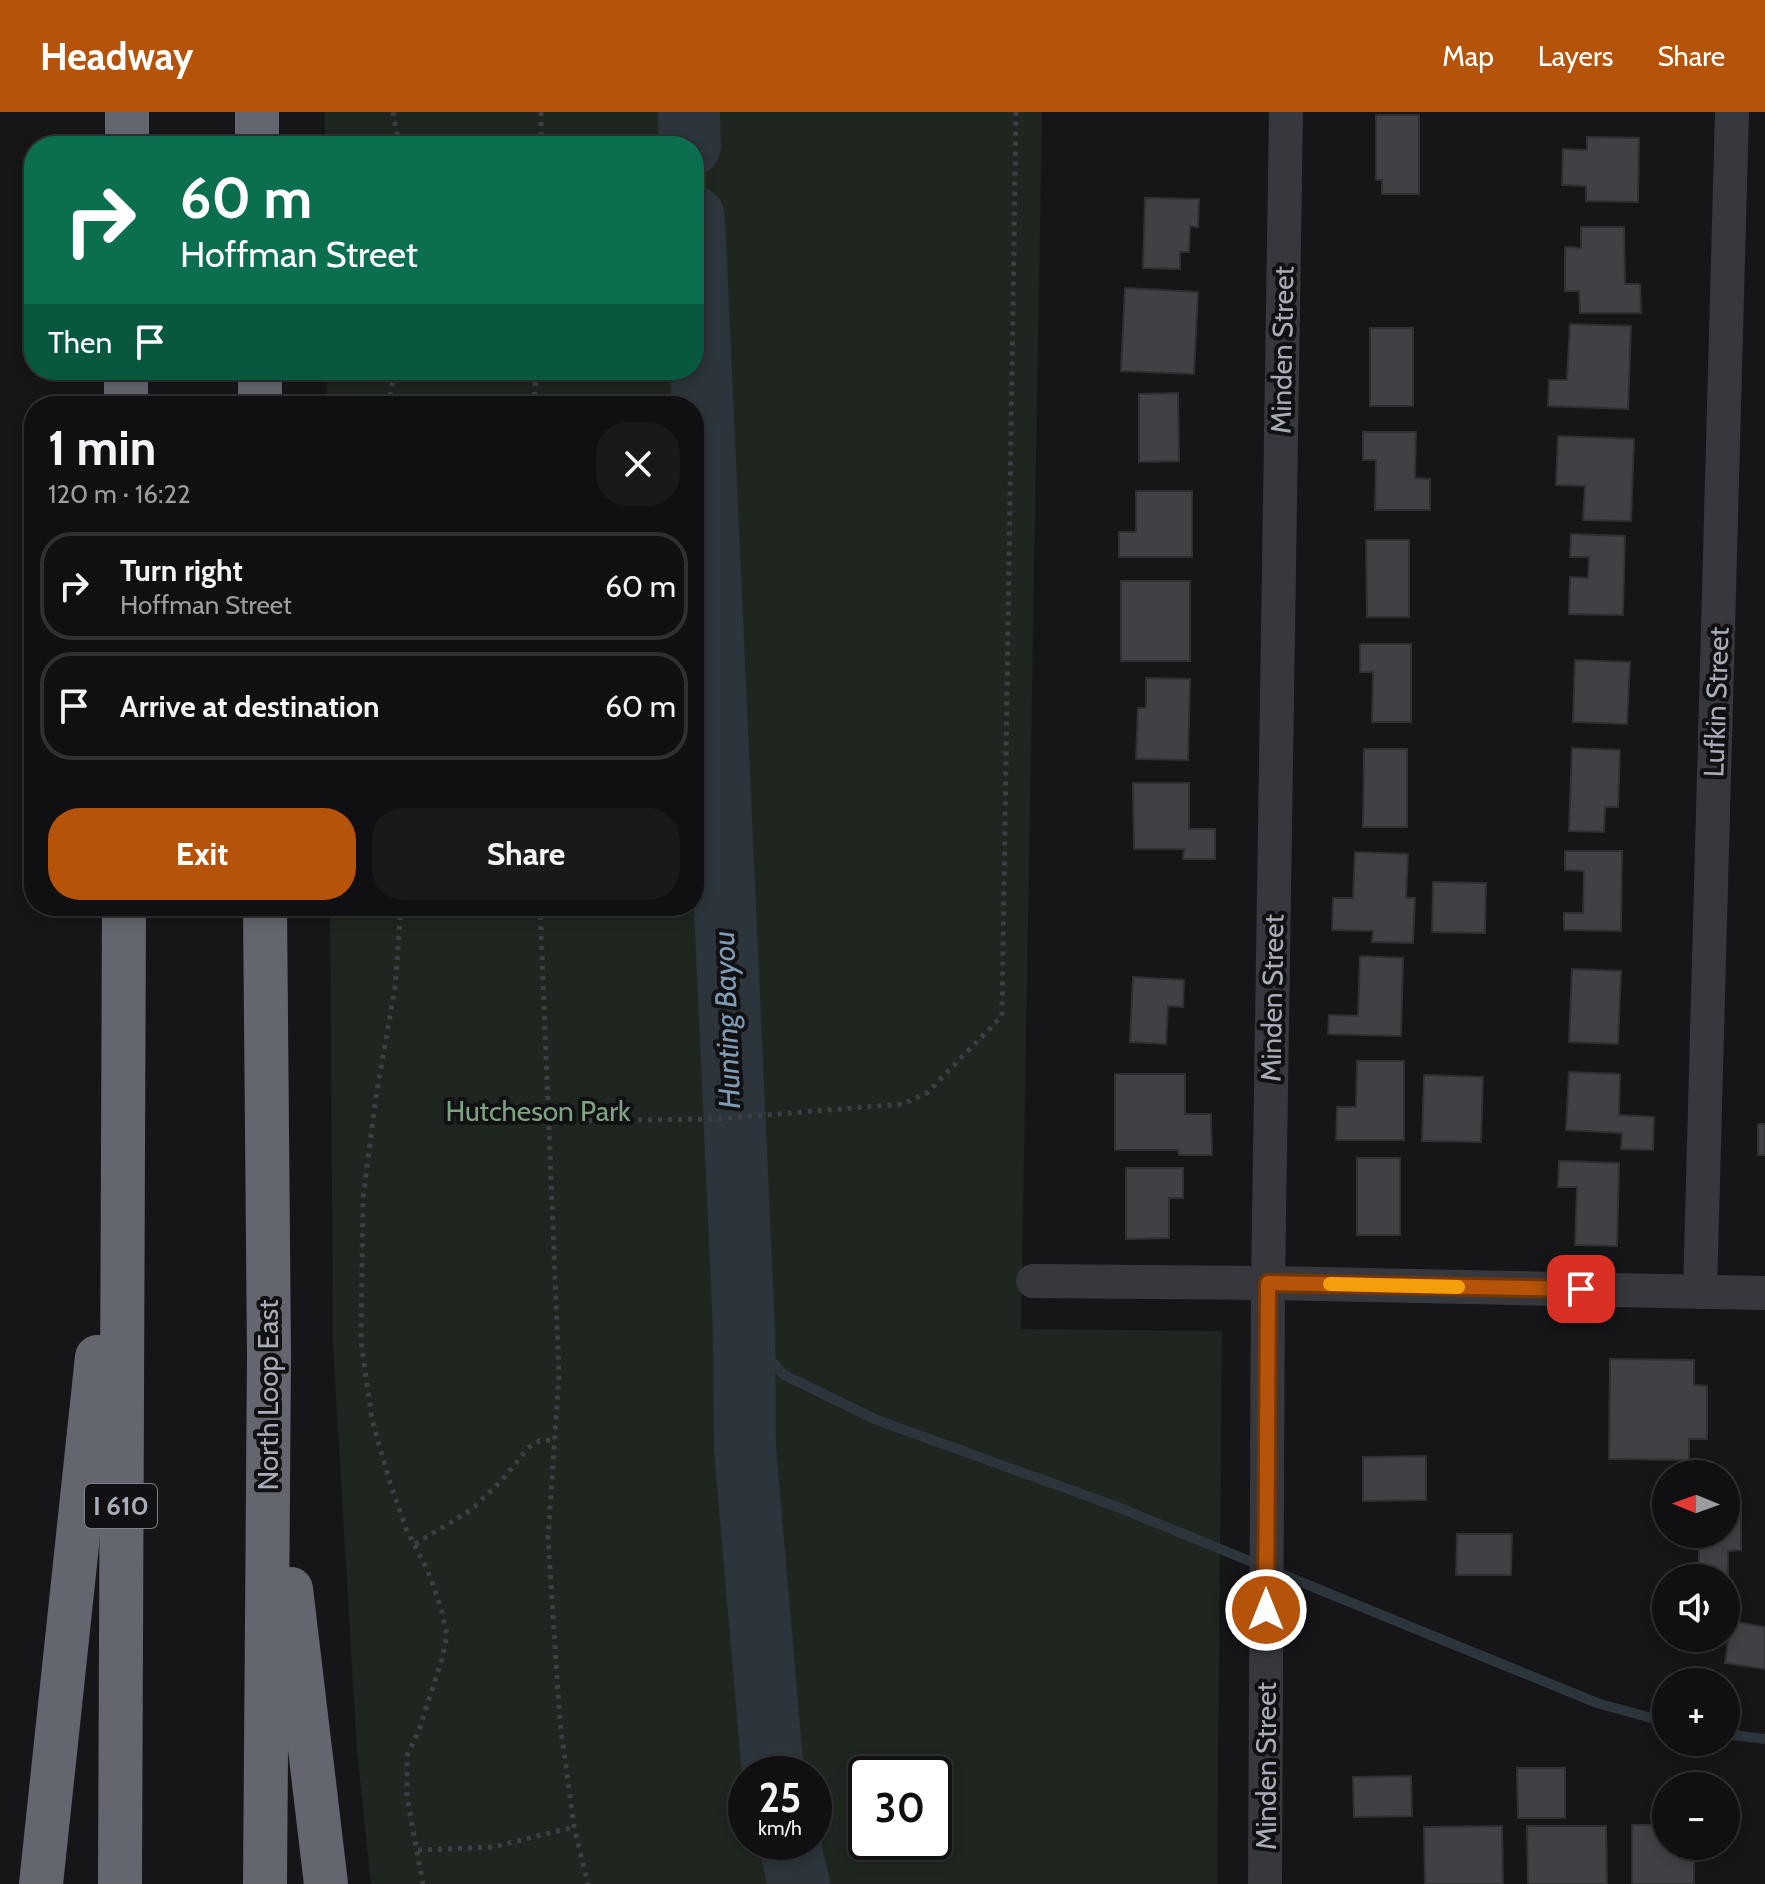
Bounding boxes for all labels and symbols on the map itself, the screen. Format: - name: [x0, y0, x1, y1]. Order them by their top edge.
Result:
- street label: Minden Street: [1264, 266, 1300, 434]
- street label: Lufkin Street: [1696, 626, 1736, 778]
- street label: Minden Street: [1254, 914, 1290, 1082]
- water label: Hunting Bayou: [705, 930, 748, 1110]
- park label: Hutcheson Park: [445, 1094, 631, 1128]
- pin: [1547, 1255, 1615, 1323]
- street label: North Loop East: [251, 1300, 285, 1490]
- north arrow: [1652, 1460, 1740, 1548]
- road number: I 610: [85, 1484, 157, 1528]
- position arrow: [1224, 1568, 1308, 1652]
- street label: Minden Street: [1249, 1682, 1283, 1850]
- speed limit sign: 30: [848, 1756, 952, 1860]

